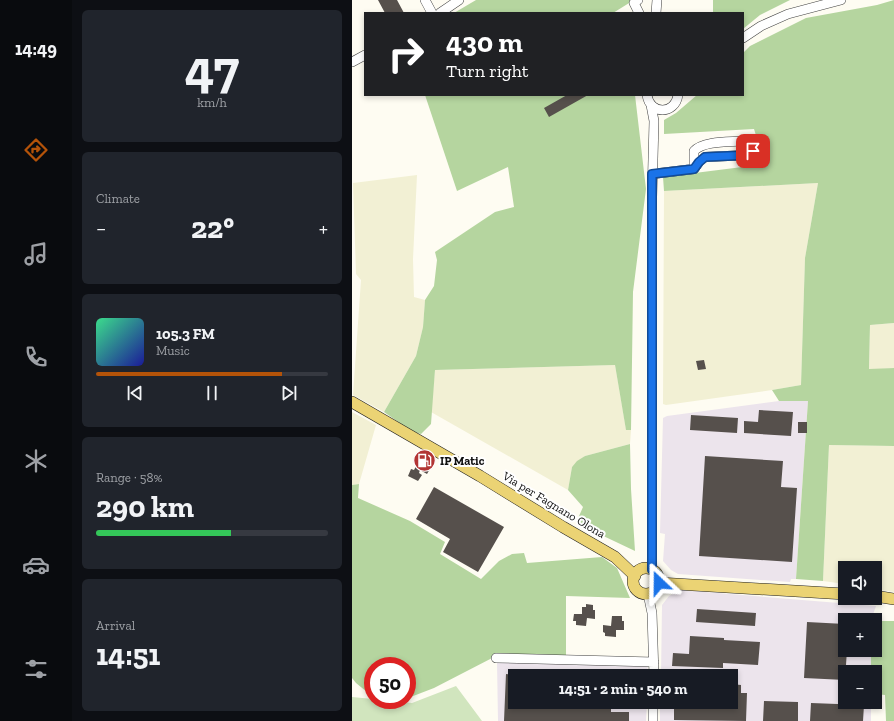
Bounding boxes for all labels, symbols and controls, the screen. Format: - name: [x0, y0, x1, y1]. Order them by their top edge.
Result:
- text: 430 m: [446, 26, 523, 59]
- icon: right: [380, 28, 432, 80]
- text: 14:49: [15, 38, 57, 60]
- text: 47: [185, 38, 239, 100]
- text: Turn right: [446, 60, 528, 82]
- text: km/h: [197, 95, 227, 110]
- pin: [736, 134, 770, 168]
- icon: directions: [22, 136, 50, 164]
- icon: arrive: [742, 140, 764, 162]
- text: Climate: [96, 191, 140, 206]
- text: 22°: [191, 210, 234, 246]
- text: −: [96, 215, 106, 242]
- text: +: [319, 215, 328, 242]
- icon: music: [22, 240, 50, 268]
- text: 105.3 FM: [156, 325, 215, 343]
- icon: phone: [22, 343, 50, 371]
- text: Music: [156, 343, 190, 358]
- icon: previous: [124, 382, 146, 404]
- icon: pause: [201, 382, 223, 404]
- icon: next: [278, 382, 300, 404]
- icon: climate: [22, 447, 50, 475]
- fuel station icon: IP Matic: [412, 448, 438, 474]
- place label: IP Matic: [440, 454, 485, 468]
- street label: Via per Fagnano Olona: [499, 468, 608, 541]
- text: Range · 58%: [96, 470, 162, 485]
- text: 290 km: [96, 489, 194, 525]
- icon: car: [22, 551, 50, 579]
- map controls: [838, 561, 882, 709]
- button: sound: [838, 561, 882, 605]
- position arrow: [638, 562, 680, 604]
- button: +: [838, 613, 882, 657]
- text: Arrival: [96, 618, 135, 633]
- text: 14:51: [96, 637, 160, 673]
- icon: filters: [22, 655, 50, 683]
- speed limit sign: 50: [364, 657, 416, 709]
- button: −: [838, 665, 882, 709]
- text: 14:51 · 2 min · 540 m: [559, 680, 687, 698]

